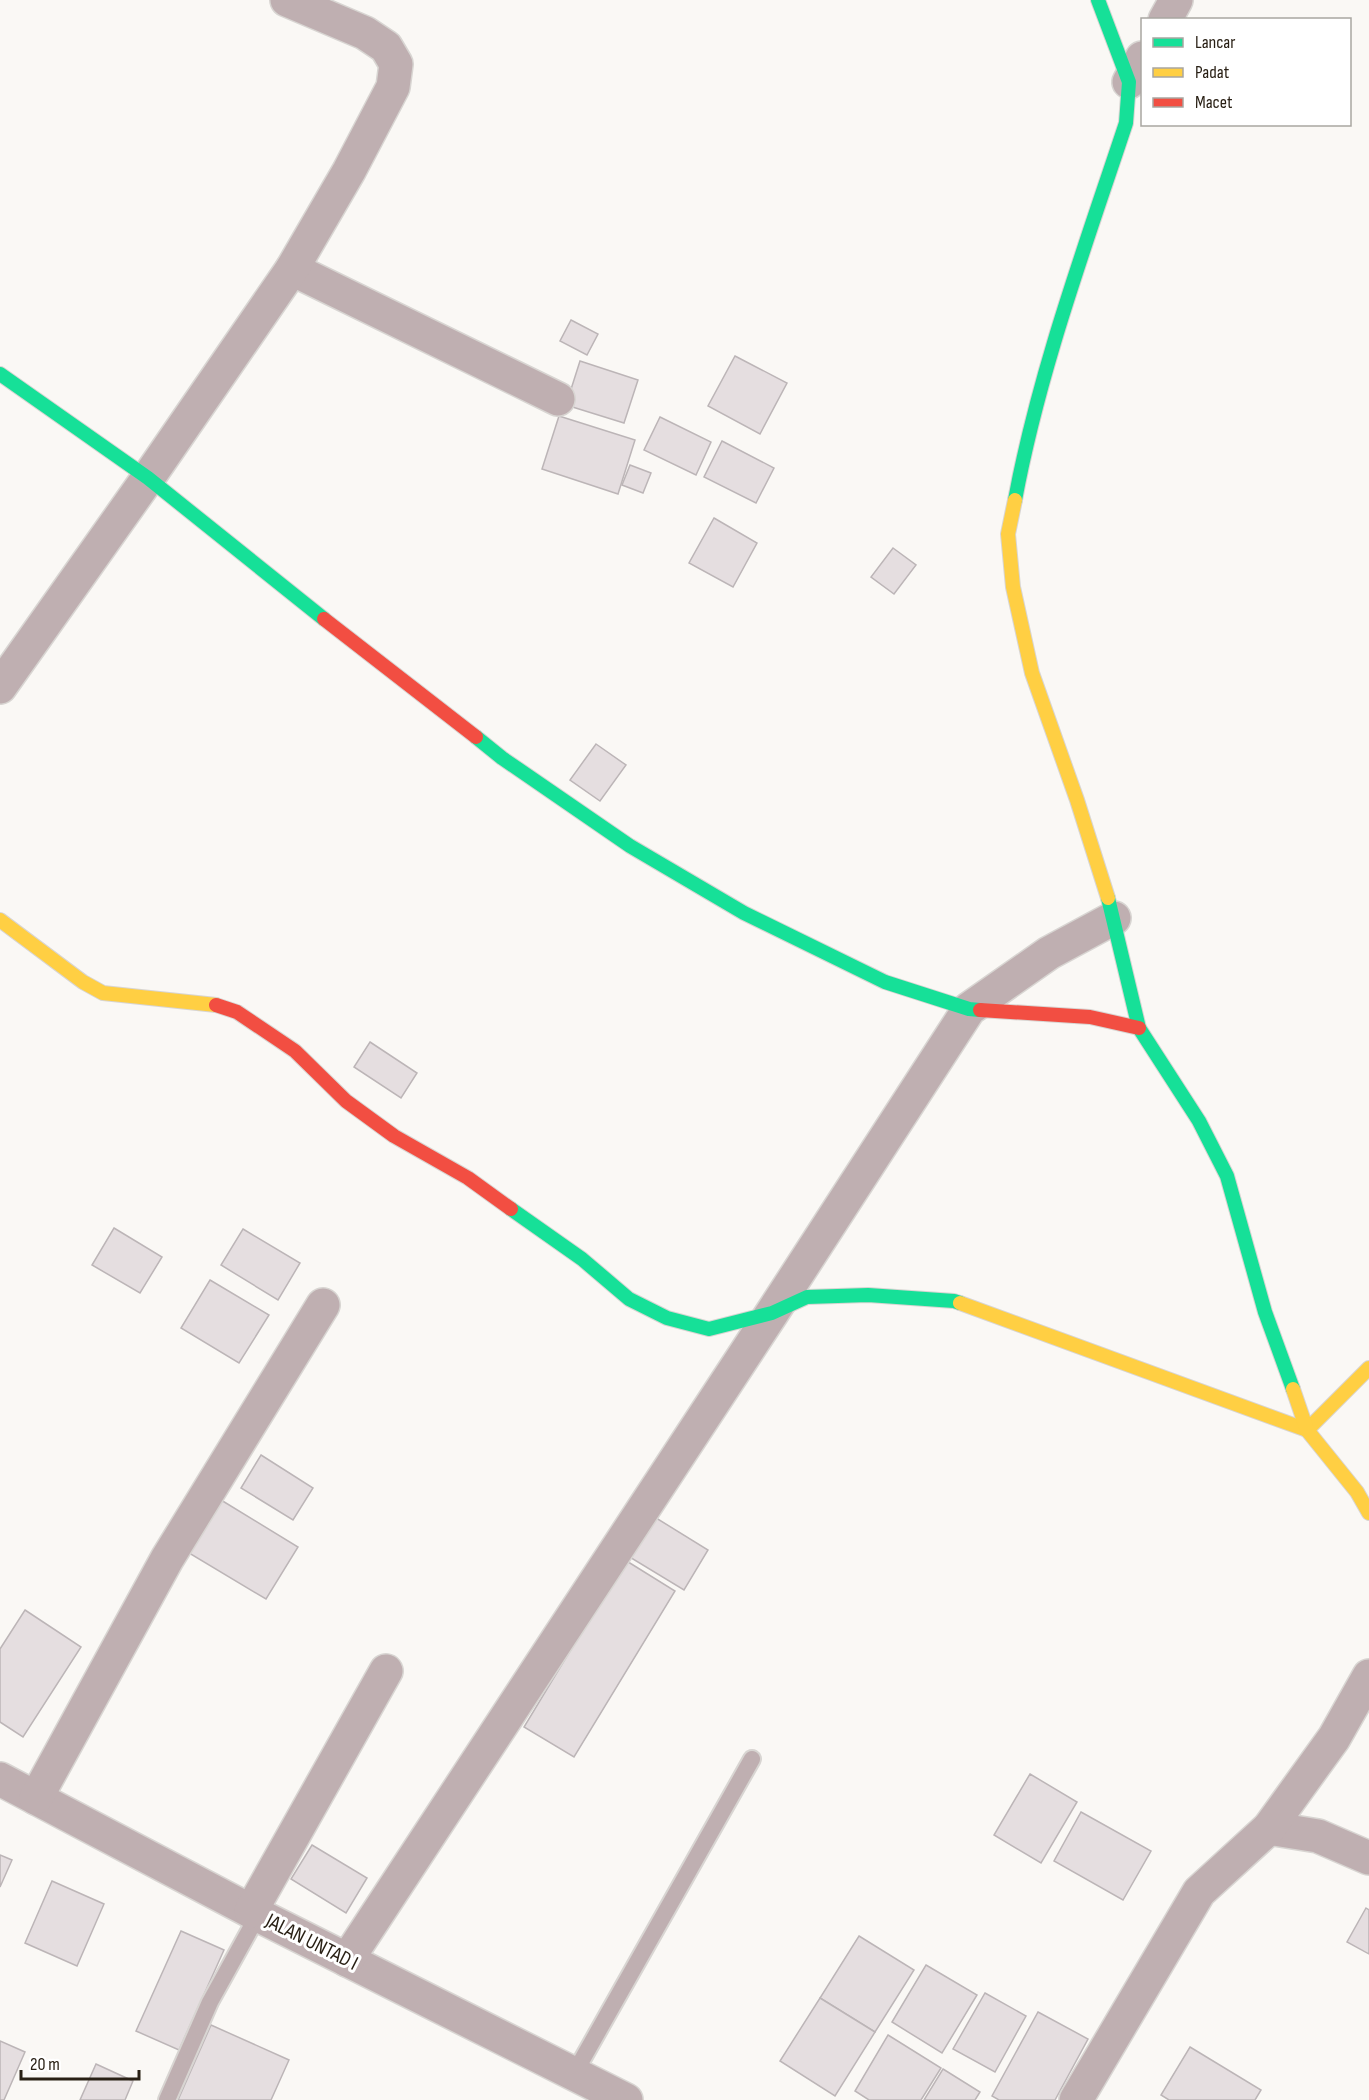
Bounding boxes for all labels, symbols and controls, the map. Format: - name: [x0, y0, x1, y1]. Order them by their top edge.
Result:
- legend: [1141, 18, 1351, 126]
- text: Lancar: [1195, 32, 1235, 53]
- text: Padat: [1195, 62, 1230, 83]
- text: Macet: [1195, 92, 1233, 113]
- street label: JALAN UNTAD I: [261, 1908, 362, 1976]
- scale bar: [21, 2043, 140, 2081]
- text: 20 m: [30, 2054, 60, 2075]

